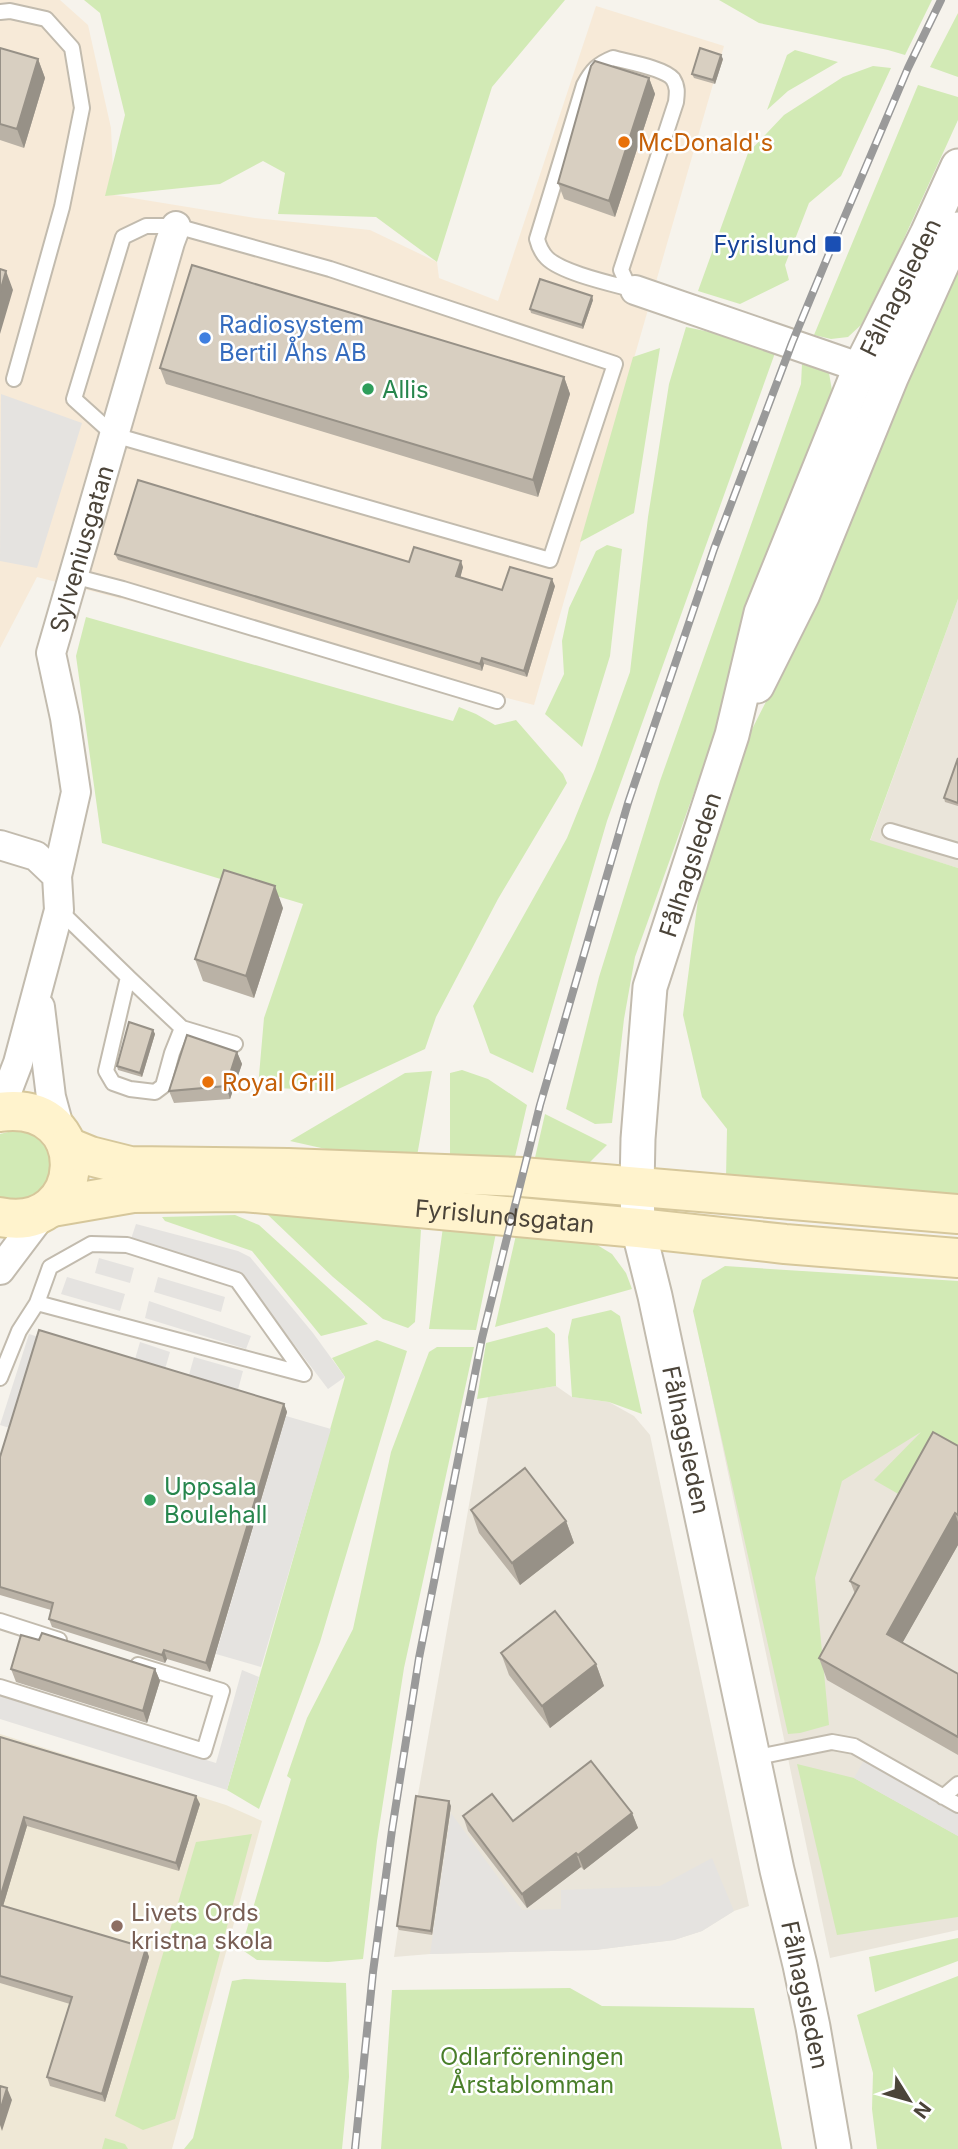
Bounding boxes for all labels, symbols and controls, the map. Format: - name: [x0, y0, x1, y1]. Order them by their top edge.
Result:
- place label: McDonald's: [638, 128, 773, 157]
- marker: McDonald's: [616, 134, 632, 150]
- street label: Fålhagsleden: [854, 214, 947, 361]
- place label: Fyrislund: [713, 230, 817, 259]
- marker: Fyrislund: [823, 234, 843, 254]
- place label: Radiosystem Bertil Åhs AB: [219, 310, 367, 367]
- marker: Radiosystem Bertil Åhs AB: [197, 330, 213, 346]
- place label: Allis: [382, 375, 429, 404]
- marker: Allis: [360, 381, 376, 397]
- street label: Sylveniusgatan: [43, 462, 119, 636]
- street label: Fålhagsleden: [653, 788, 727, 941]
- place label: Royal Grill: [222, 1068, 335, 1097]
- marker: Royal Grill: [200, 1074, 216, 1090]
- street label: Fyrislundsgatan: [414, 1193, 596, 1238]
- street label: Fålhagsleden: [656, 1363, 716, 1517]
- place label: Uppsala Boulehall: [164, 1472, 267, 1529]
- marker: Uppsala Boulehall: [142, 1492, 158, 1508]
- place label: Livets Ords kristna skola: [131, 1898, 273, 1955]
- marker: Livets Ords kristna skola: [109, 1918, 125, 1934]
- street label: Fålhagsleden: [775, 1918, 835, 2072]
- park label: Odlarföreningen Årstablomman: [440, 2042, 624, 2099]
- north arrow: [874, 2065, 944, 2135]
- text: N: [909, 2097, 936, 2123]

